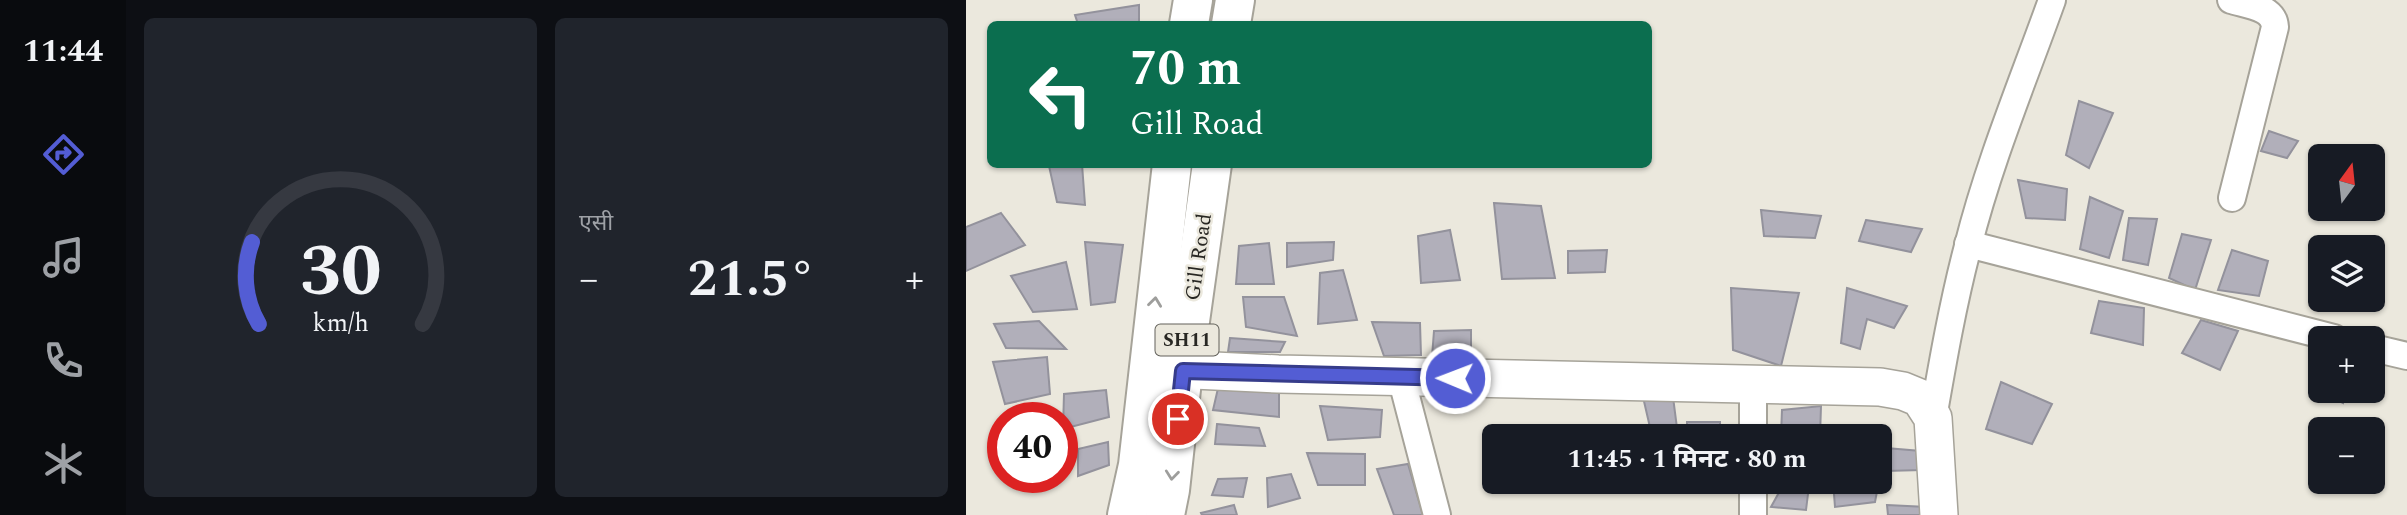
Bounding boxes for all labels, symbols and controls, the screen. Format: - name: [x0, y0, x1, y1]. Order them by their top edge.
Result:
- text: 11:44: [23, 27, 103, 76]
- text: 70 m: [1130, 32, 1241, 107]
- icon: left: [1015, 49, 1106, 140]
- text: Gill Road: [1130, 100, 1264, 149]
- icon: directions: [39, 130, 88, 179]
- north arrow: [2308, 144, 2385, 220]
- map controls: [2308, 144, 2385, 494]
- text: एसी: [579, 206, 613, 241]
- street label: Gill Road: [1177, 211, 1221, 303]
- text: 30: [300, 217, 381, 328]
- icon: music: [39, 233, 88, 282]
- button: layers: [2308, 235, 2385, 312]
- text: 21.5°: [688, 240, 815, 319]
- text: −: [579, 251, 598, 309]
- text: +: [905, 251, 924, 309]
- one-way arrow: [1148, 296, 1163, 308]
- text: km/h: [312, 304, 369, 342]
- road number: SH11: [1156, 324, 1218, 356]
- button: +: [2308, 326, 2385, 403]
- icon: phone: [39, 336, 88, 385]
- position arrow: [1418, 341, 1492, 415]
- pin: [1148, 389, 1208, 449]
- icon: arrive: [1159, 400, 1197, 438]
- speed limit sign: 40: [987, 402, 1078, 493]
- button: −: [2308, 417, 2385, 494]
- icon: climate: [39, 439, 88, 488]
- text: 11:45 · 1 मिनट · 80 m: [1567, 439, 1807, 479]
- one-way arrow: [1164, 469, 1179, 481]

